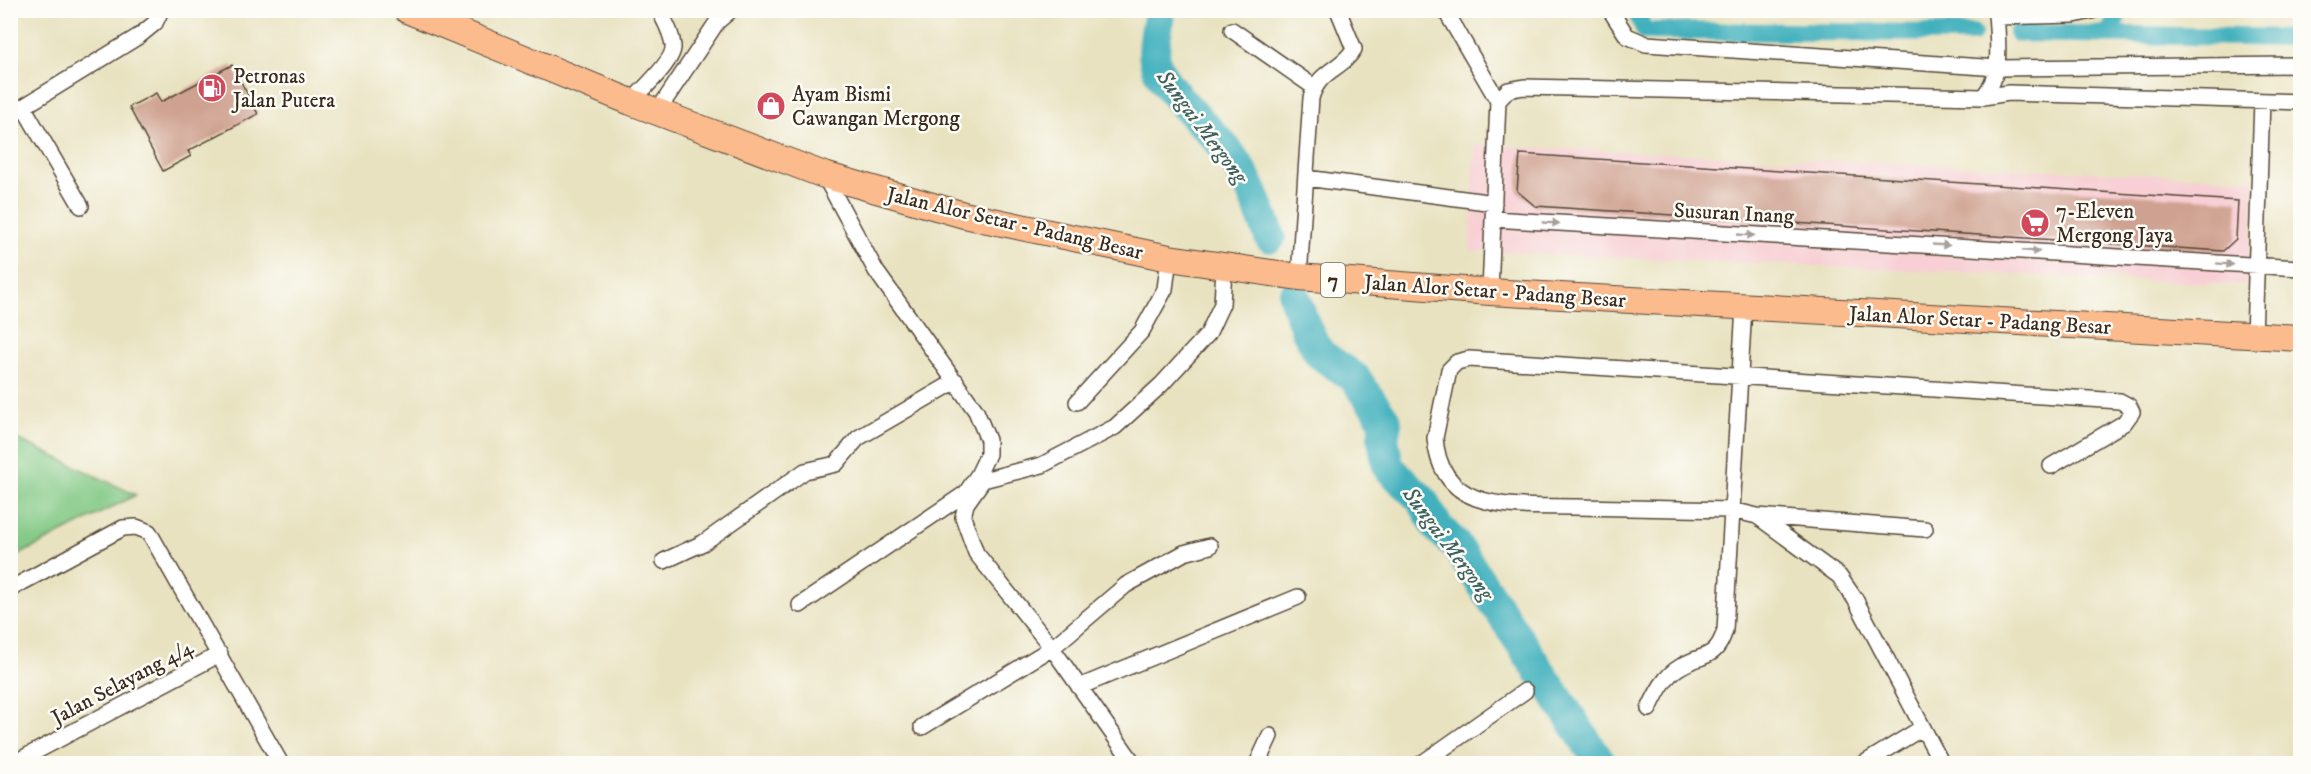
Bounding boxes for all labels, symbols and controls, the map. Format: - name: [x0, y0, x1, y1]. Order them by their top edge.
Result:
- place label: Petronas Jalan Putera: [231, 64, 335, 114]
- water label: Sungai Mergong: [1150, 64, 1255, 191]
- fuel station icon: Petronas Jalan Putera: [196, 72, 228, 104]
- place label: Ayam Bismi Cawangan Mergong: [792, 82, 961, 132]
- shop icon: Ayam Bismi Cawangan Mergong: [755, 90, 787, 122]
- street label: Jalan Alor Setar - Padang Besar: [882, 181, 1146, 266]
- street label: Susuran Inang: [1673, 198, 1795, 230]
- place label: 7-Eleven Mergong Jaya: [2056, 199, 2173, 249]
- supermarket icon: 7-Eleven Mergong Jaya: [2019, 207, 2051, 239]
- one-way arrow: [1542, 218, 1561, 227]
- one-way arrow: [1737, 230, 1756, 239]
- one-way arrow: [1931, 241, 1950, 250]
- one-way arrow: [2021, 246, 2040, 256]
- one-way arrow: [2216, 259, 2235, 268]
- road number: 7: [1321, 263, 1345, 297]
- street label: Jalan Alor Setar - Padang Besar: [1361, 270, 1627, 314]
- street label: Jalan Alor Setar - Padang Besar: [1846, 301, 2112, 341]
- water label: Sungai Mergong: [1396, 481, 1501, 608]
- street label: Jalan Selayang 4/4: [46, 634, 198, 732]

